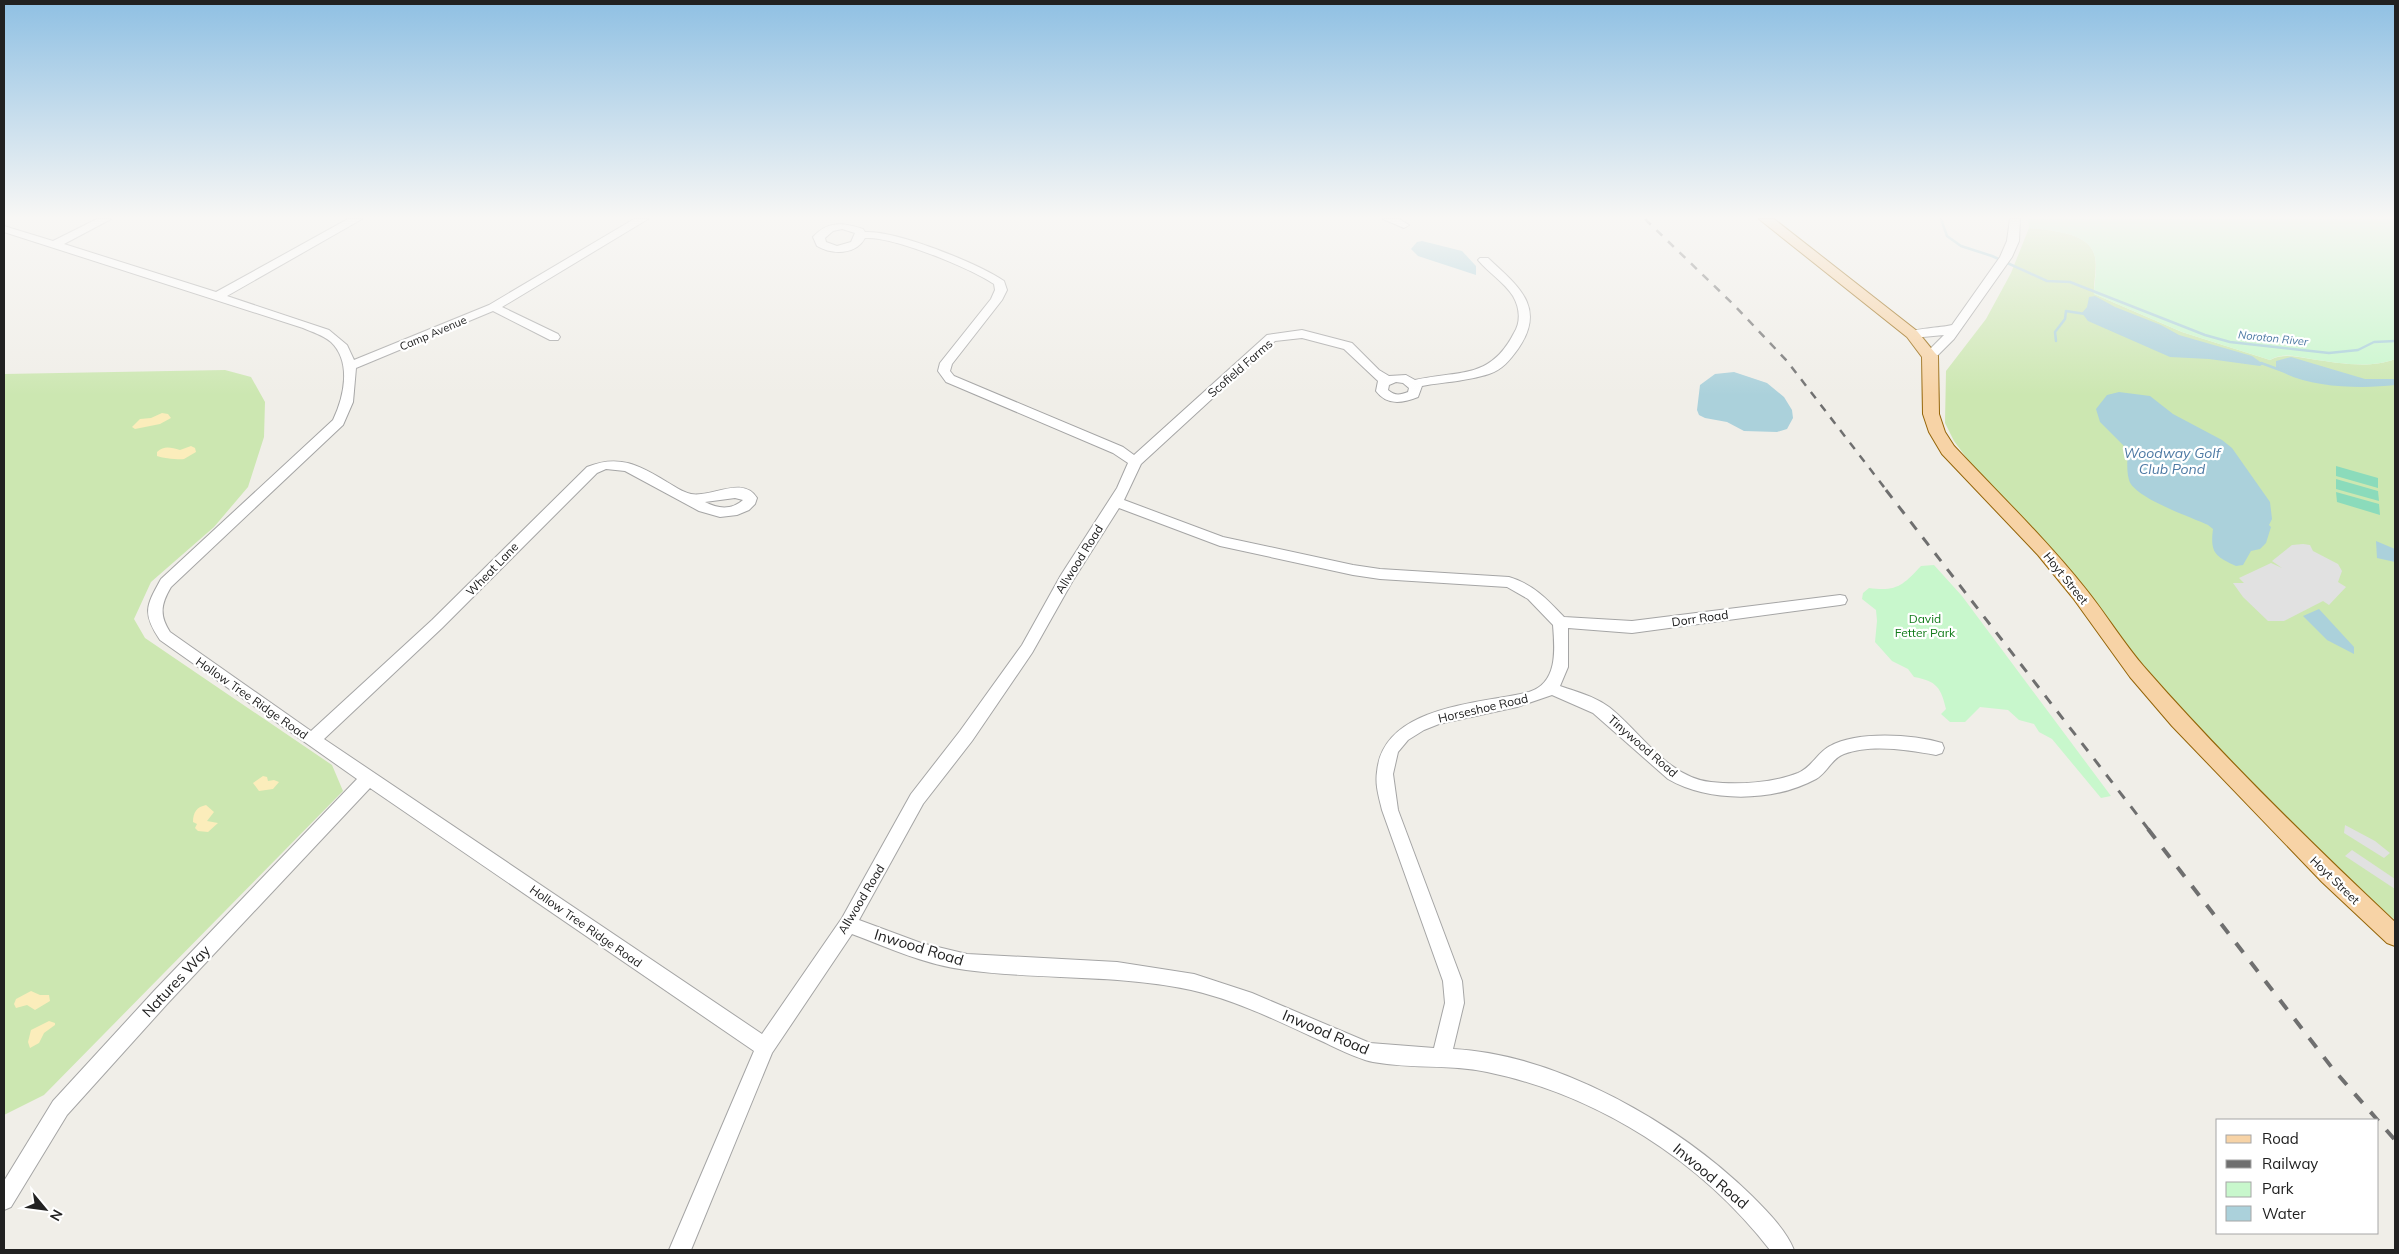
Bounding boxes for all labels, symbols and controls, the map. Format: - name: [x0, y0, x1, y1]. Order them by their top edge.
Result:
- street label: Camp Avenue: [397, 313, 469, 353]
- water label: Noroton River: [2237, 327, 2310, 349]
- street label: Scofield Farms: [1204, 336, 1276, 400]
- water label: Woodway Golf Club Pond: [2124, 444, 2222, 478]
- street label: Allwood Road: [1052, 522, 1106, 596]
- street label: Wheat Lane: [463, 539, 521, 599]
- street label: Hoyt Street: [2040, 549, 2092, 607]
- street label: Dorr Road: [1671, 607, 1729, 629]
- park label: David Fetter Park: [1895, 611, 1956, 640]
- street label: Hollow Tree Ridge Road: [193, 654, 311, 742]
- street label: Horseshoe Road: [1437, 690, 1529, 726]
- street label: Tinywood Road: [1605, 712, 1681, 780]
- street label: Hoyt Street: [2307, 853, 2363, 907]
- street label: Allwood Road: [834, 862, 888, 936]
- street label: Hollow Tree Ridge Road: [527, 882, 645, 970]
- street label: Inwood Road: [872, 924, 966, 970]
- street label: Natures Way: [138, 941, 214, 1021]
- street label: Inwood Road: [1280, 1005, 1372, 1059]
- legend: [2216, 1119, 2379, 1234]
- text: Road: [2262, 1129, 2299, 1148]
- street label: Inwood Road: [1670, 1139, 1752, 1213]
- text: Railway: [2262, 1154, 2318, 1173]
- text: Park: [2262, 1179, 2294, 1198]
- north arrow: [20, 1184, 70, 1234]
- text: Water: [2262, 1204, 2306, 1223]
- text: N: [46, 1206, 67, 1224]

